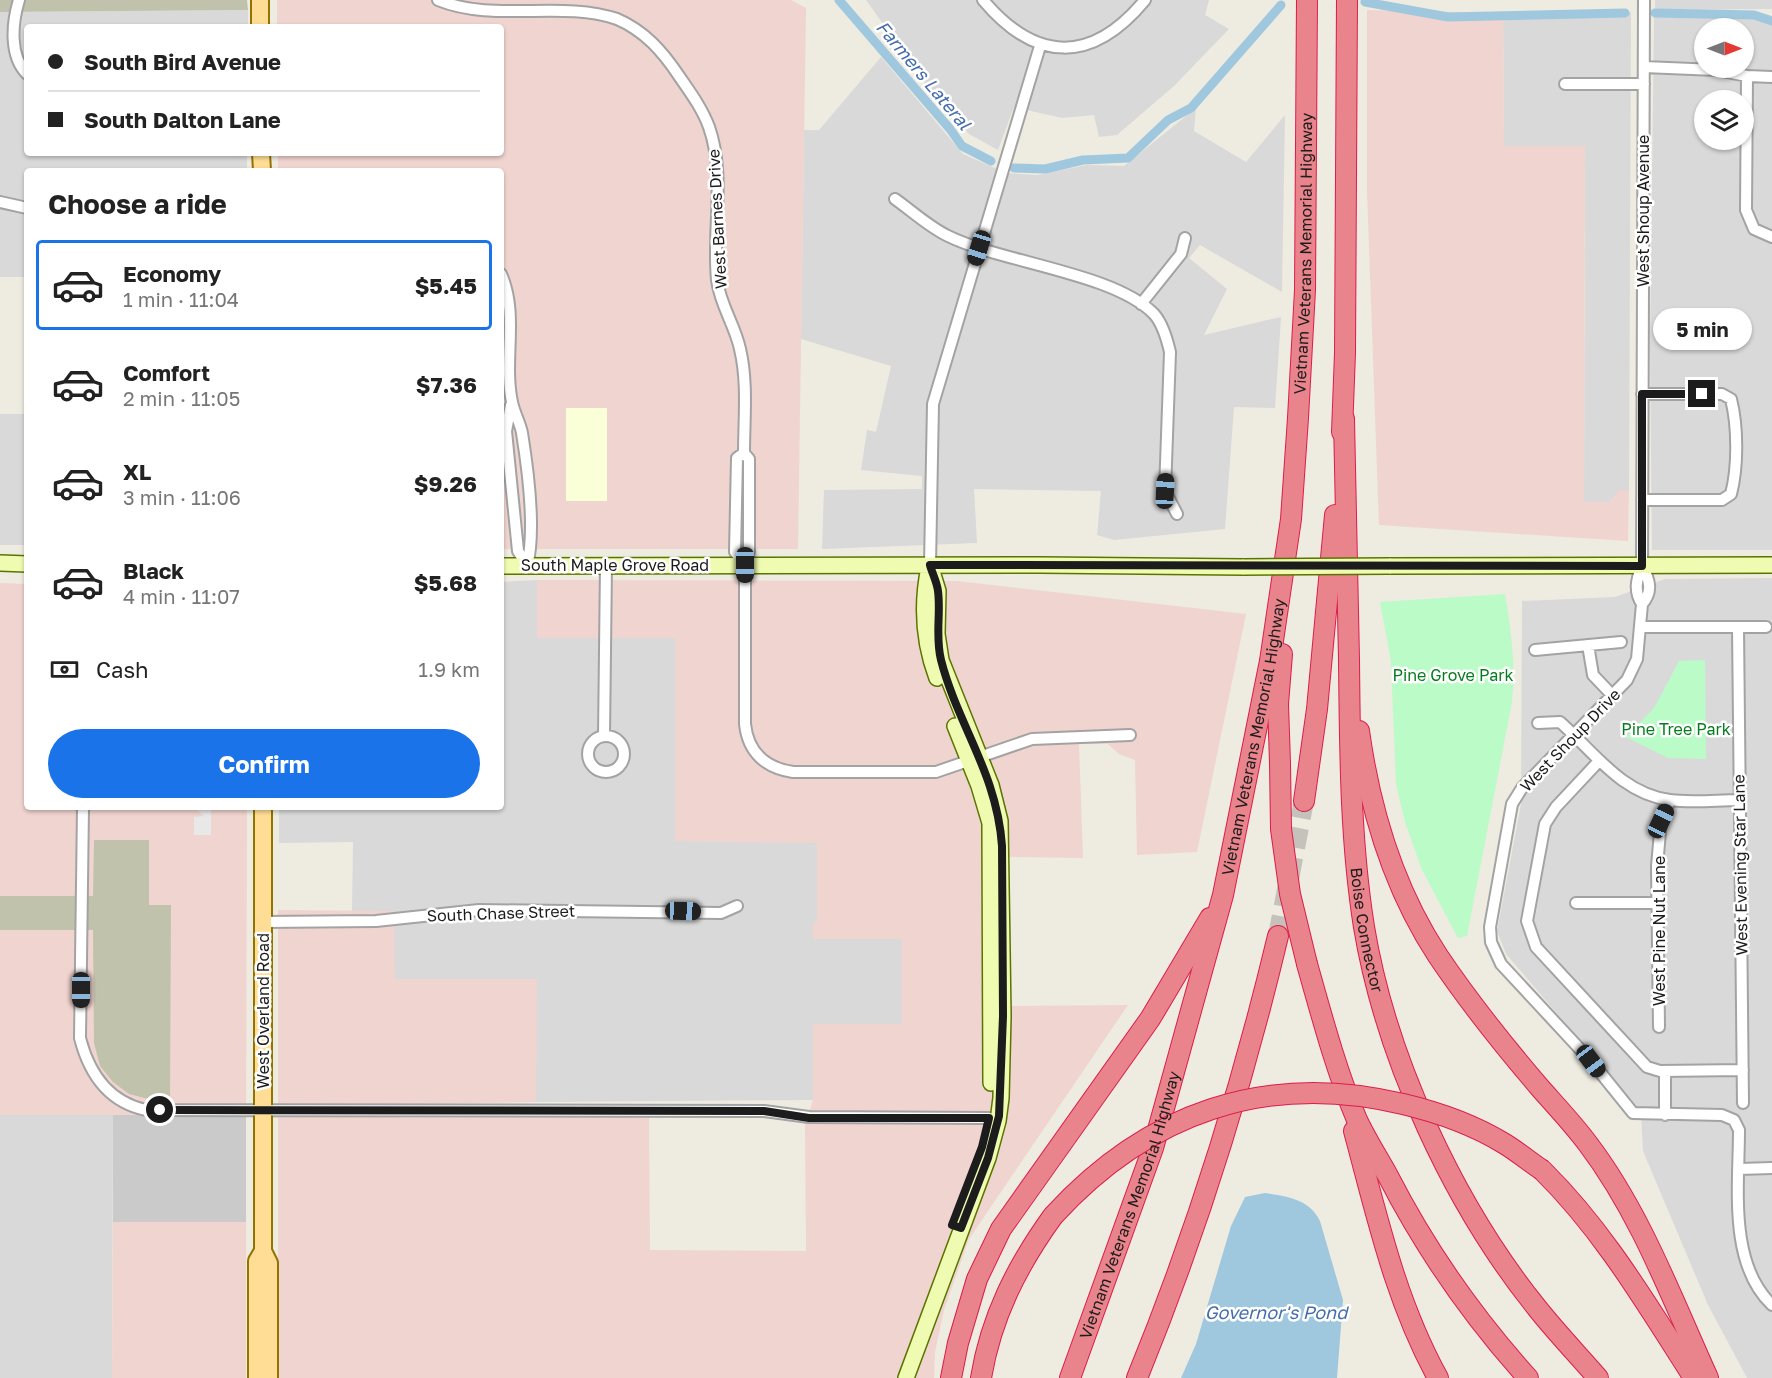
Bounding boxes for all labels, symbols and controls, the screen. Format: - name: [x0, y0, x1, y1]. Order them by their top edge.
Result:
- water label: Farmers Lateral: [872, 16, 977, 135]
- north arrow: [1694, 18, 1754, 78]
- map controls: [1694, 18, 1754, 150]
- text: South Bird Avenue: [84, 48, 281, 75]
- button: layers: [1694, 90, 1754, 150]
- text: South Dalton Lane: [84, 106, 281, 133]
- street label: Vietnam Veterans Memorial Highway: [1289, 113, 1316, 395]
- street label: West Shoup Avenue: [1633, 135, 1653, 287]
- street label: West Barnes Drive: [703, 149, 731, 289]
- text: Choose a ride: [48, 188, 227, 220]
- car: [965, 228, 993, 268]
- icon: car: [51, 258, 105, 312]
- text: Economy: [123, 260, 221, 287]
- text: $5.45: [415, 272, 477, 299]
- text: 1 min · 11:04: [123, 287, 239, 311]
- callout: 5 min: [1652, 307, 1752, 349]
- text: 5 min: [1676, 317, 1729, 341]
- icon: car: [51, 357, 105, 411]
- text: Comfort: [123, 359, 210, 386]
- text: $7.36: [416, 371, 477, 398]
- route end: [1688, 380, 1715, 407]
- text: 2 min · 11:05: [123, 386, 240, 410]
- icon: car: [51, 456, 105, 510]
- text: XL: [123, 458, 151, 485]
- text: $9.26: [414, 470, 477, 497]
- car: [1155, 473, 1175, 509]
- text: 3 min · 11:06: [123, 485, 241, 509]
- car: [736, 547, 754, 583]
- icon: car: [51, 555, 105, 609]
- street label: South Maple Grove Road: [521, 555, 709, 575]
- text: Black: [123, 557, 184, 584]
- text: $5.68: [414, 569, 477, 596]
- text: 4 min · 11:07: [123, 584, 240, 608]
- street label: Vietnam Veterans Memorial Highway: [1217, 597, 1289, 877]
- icon: cash: [48, 653, 81, 686]
- text: Cash: [96, 656, 149, 683]
- text: 1.9 km: [418, 657, 480, 681]
- park label: Pine Grove Park: [1392, 665, 1514, 685]
- street label: West Shoup Drive: [1516, 684, 1624, 796]
- park label: Pine Tree Park: [1621, 719, 1731, 739]
- button: Confirm: [48, 729, 480, 798]
- street label: West Evening Star Lane: [1728, 774, 1752, 956]
- car: [1645, 801, 1677, 841]
- street label: West Pine Nut Lane: [1649, 856, 1669, 1006]
- street label: Boise Connector: [1347, 866, 1388, 995]
- street label: South Chase Street: [426, 900, 576, 926]
- car: [665, 901, 701, 921]
- street label: West Overland Road: [253, 933, 273, 1089]
- car: [72, 972, 90, 1008]
- car: [1573, 1041, 1609, 1081]
- street label: Vietnam Veterans Memorial Highway: [1075, 1069, 1184, 1342]
- route start: [146, 1096, 173, 1123]
- water label: Governor's Pond: [1205, 1301, 1349, 1323]

